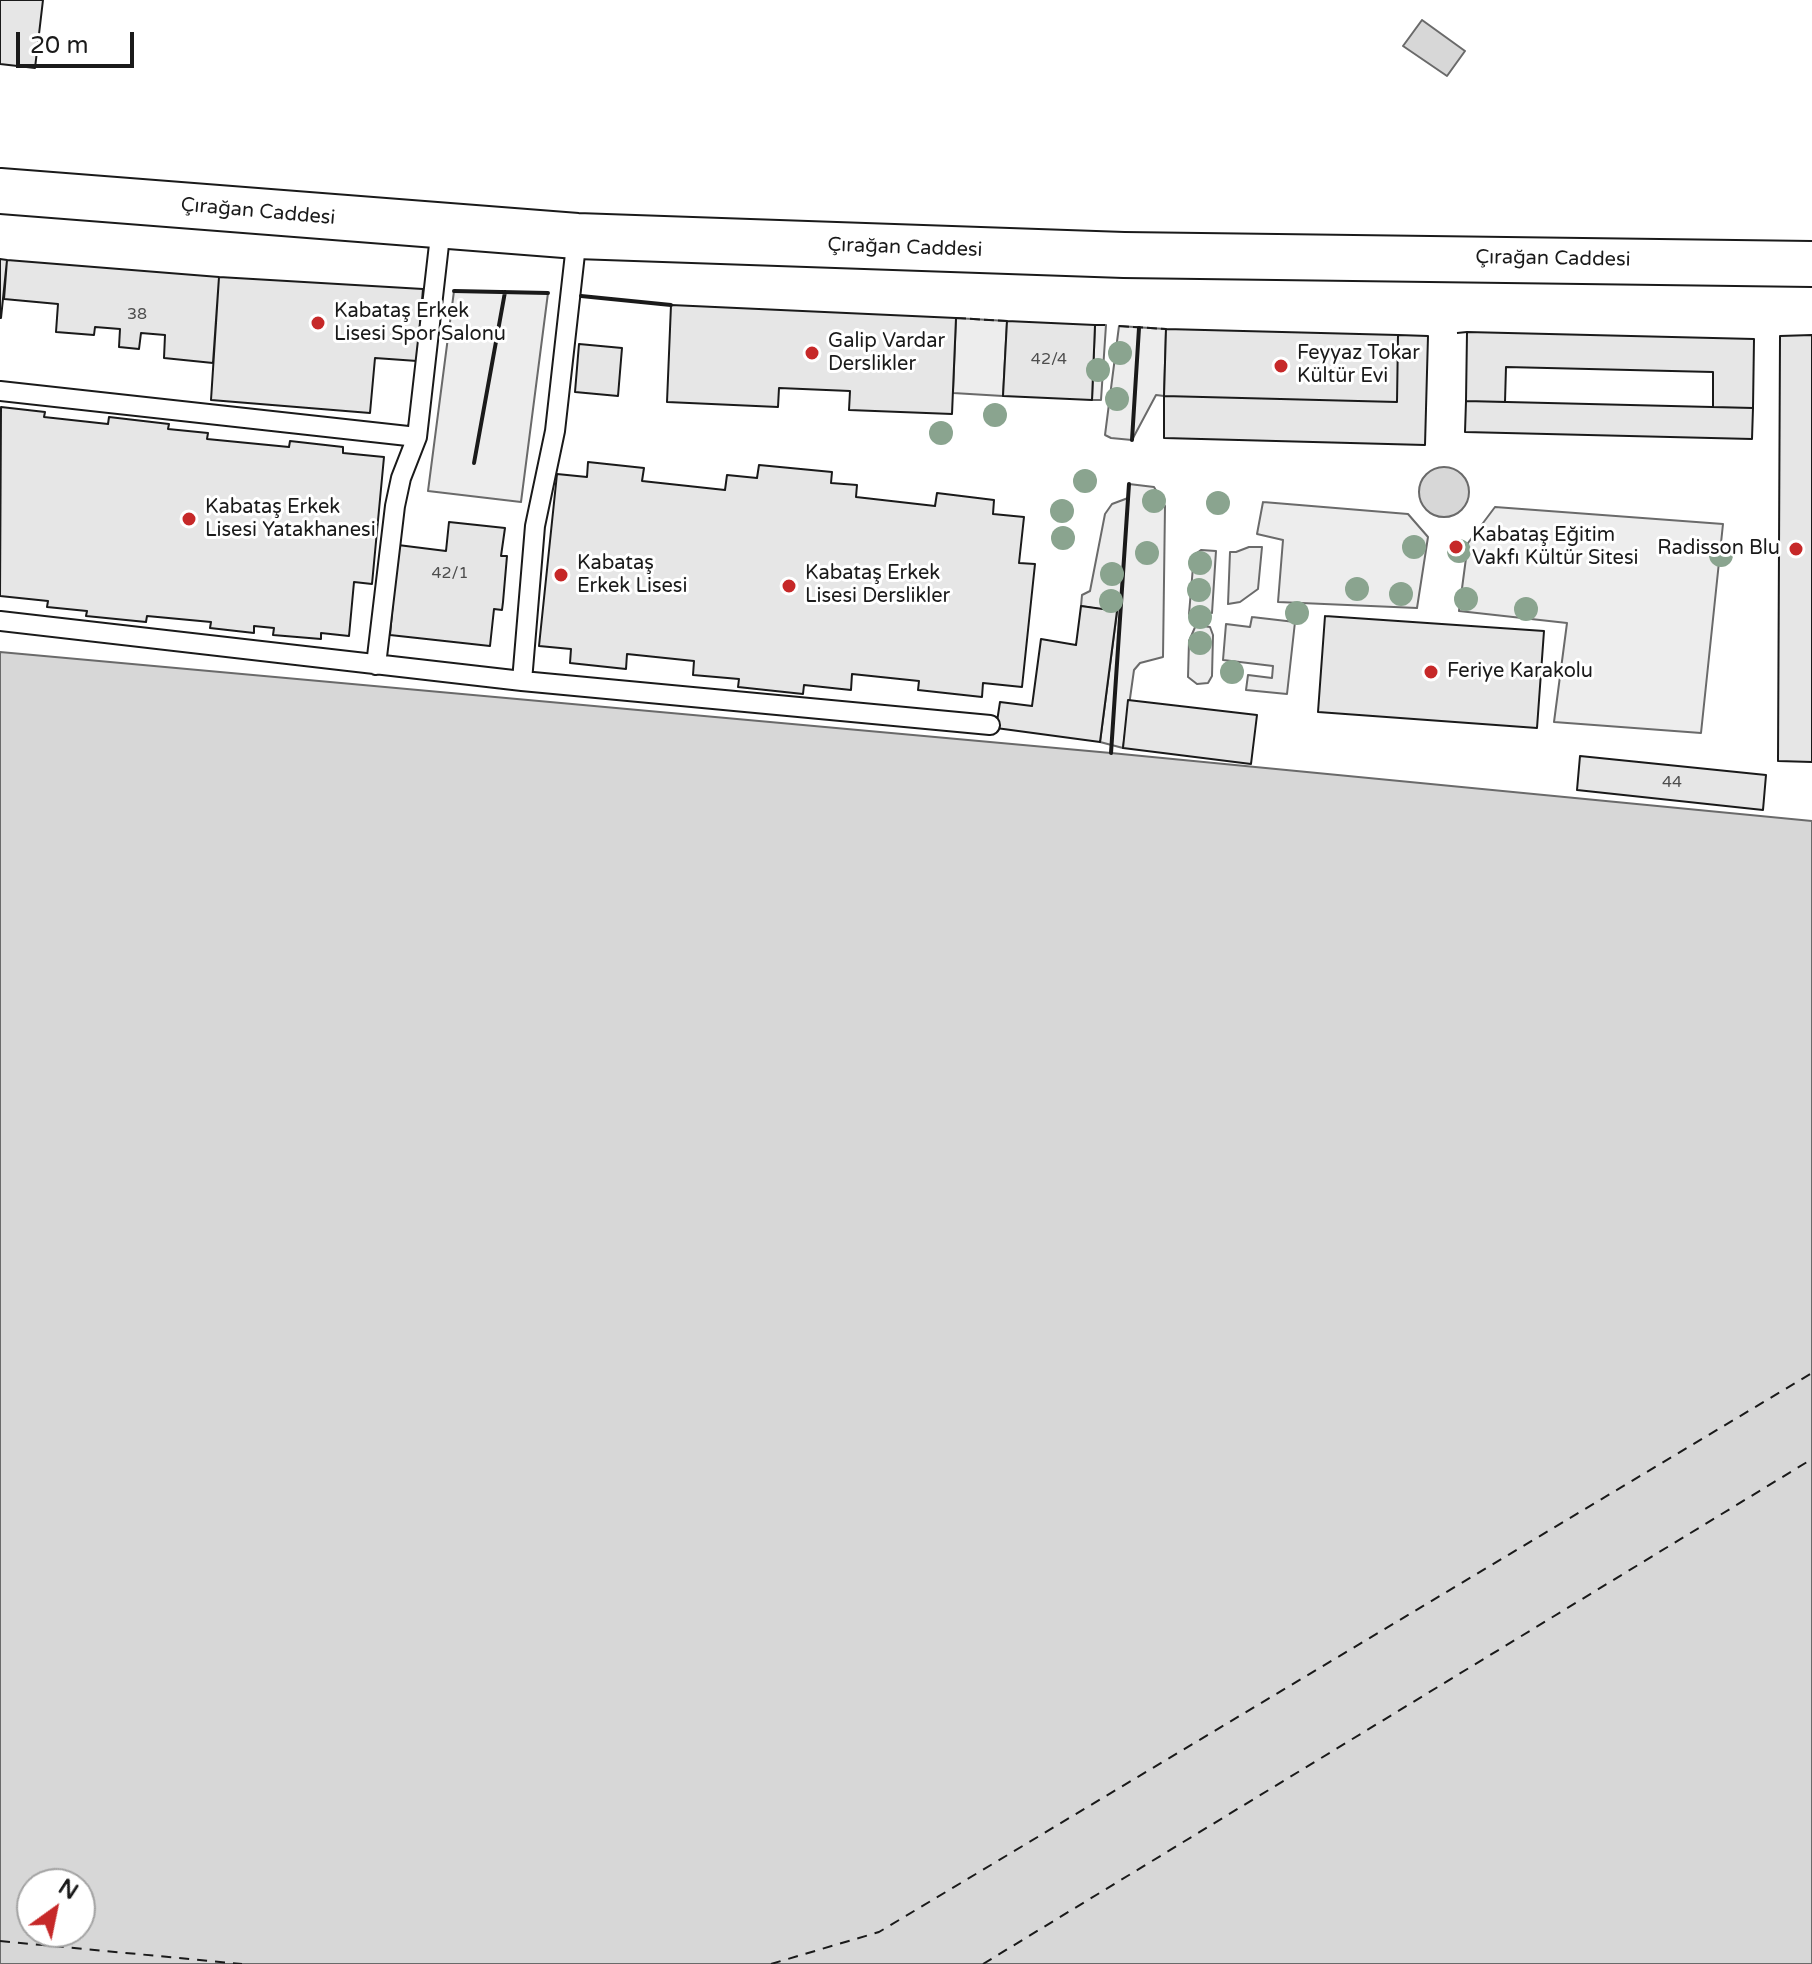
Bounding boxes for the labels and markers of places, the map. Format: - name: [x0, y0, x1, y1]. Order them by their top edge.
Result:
- place label: Kabataş Erkek Lisesi Spor Salonu: [334, 300, 506, 347]
- marker: Kabataş Erkek Lisesi Spor Salonu: [309, 314, 327, 332]
- place label: Galip Vardar Derslikler: [828, 330, 945, 377]
- place label: Feyyaz Tokar Kültür Evi: [1297, 342, 1420, 389]
- marker: Galip Vardar Derslikler: [803, 344, 821, 362]
- marker: Feyyaz Tokar Kültür Evi: [1272, 357, 1290, 375]
- place label: Kabataş Erkek Lisesi Yatakhanesi: [205, 496, 376, 543]
- marker: Kabataş Erkek Lisesi Yatakhanesi: [180, 510, 198, 528]
- place label: Kabataş Eğitim Vakfı Kültür Sitesi: [1472, 524, 1638, 571]
- place label: Radisson Blu: [1657, 537, 1780, 561]
- marker: Kabataş Eğitim Vakfı Kültür Sitesi: [1447, 538, 1465, 556]
- marker: Radisson Blu: [1787, 540, 1805, 558]
- place label: Kabataş Erkek Lisesi: [577, 552, 687, 599]
- place label: Kabataş Erkek Lisesi Derslikler: [805, 562, 950, 609]
- marker: Kabataş Erkek Lisesi: [552, 566, 570, 584]
- marker: Kabataş Erkek Lisesi Derslikler: [780, 577, 798, 595]
- place label: Feriye Karakolu: [1447, 660, 1593, 684]
- marker: Feriye Karakolu: [1422, 663, 1440, 681]

